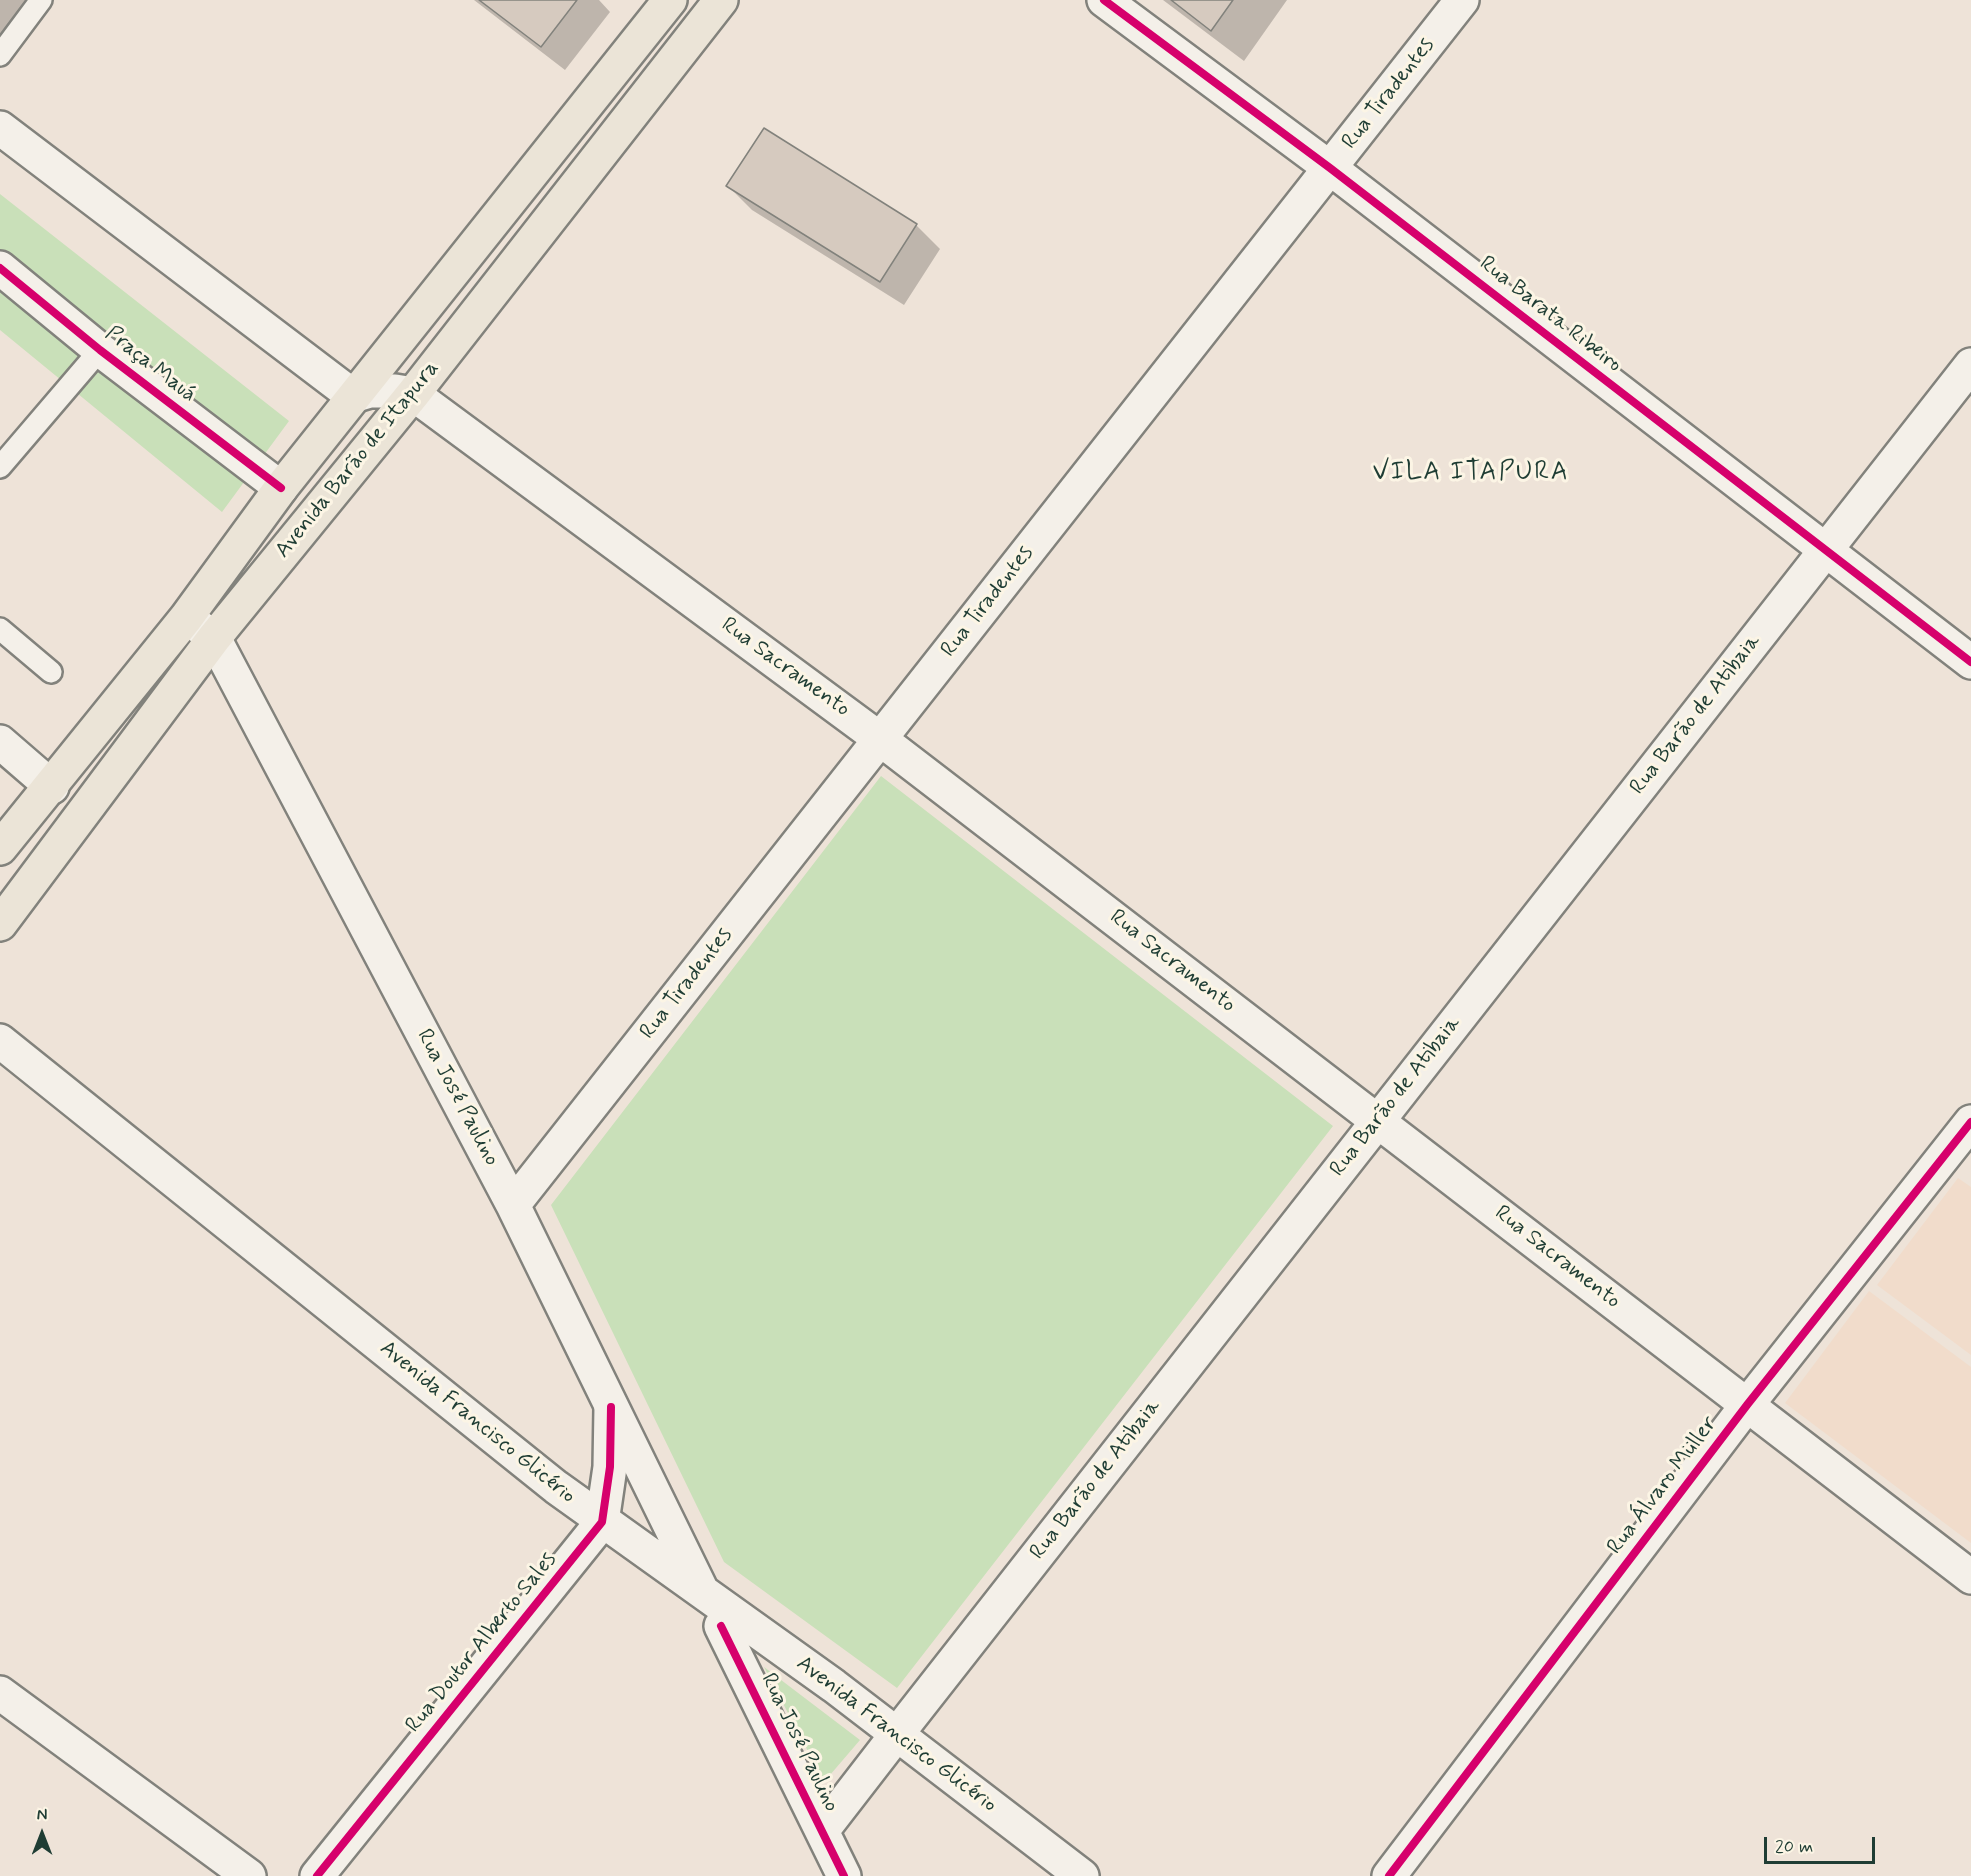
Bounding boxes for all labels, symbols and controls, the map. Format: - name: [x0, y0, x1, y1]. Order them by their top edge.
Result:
- street label: Rua Tiradentes: [1337, 33, 1441, 155]
- street label: Rua Barata Ribeiro: [1473, 251, 1627, 379]
- street label: Praça Mauá: [99, 321, 201, 409]
- street label: Avenida Barão de Itapura: [270, 356, 446, 564]
- district label: VILA ITAPURA: [1374, 458, 1568, 490]
- street label: Rua Tiradentes: [936, 541, 1040, 663]
- street label: Rua Sacramento: [716, 612, 854, 724]
- street label: Rua Barão de Atibaia: [1625, 630, 1767, 800]
- street label: Rua Sacramento: [1104, 905, 1240, 1019]
- street label: Rua Tiradentes: [635, 923, 739, 1045]
- street label: Rua Barão de Atibaia: [1325, 1012, 1467, 1182]
- street label: Rua José Paulino: [410, 1025, 504, 1171]
- street label: Rua Sacramento: [1489, 1201, 1625, 1315]
- street label: Avenida Francisco Glicério: [374, 1336, 580, 1510]
- street label: Rua Barão de Atibaia: [1025, 1395, 1167, 1565]
- street label: Rua Álvaro Müller: [1603, 1412, 1723, 1560]
- street label: Rua Doutor Alberto Sales: [401, 1547, 563, 1739]
- street label: Avenida Francisco Glicério: [791, 1651, 1001, 1819]
- street label: Rua José Paulino: [754, 1669, 844, 1817]
- north arrow: [12, 1804, 72, 1864]
- text: N: [37, 1805, 47, 1826]
- scale bar: [1767, 1825, 1878, 1863]
- text: 20 m: [1775, 1835, 1813, 1859]

